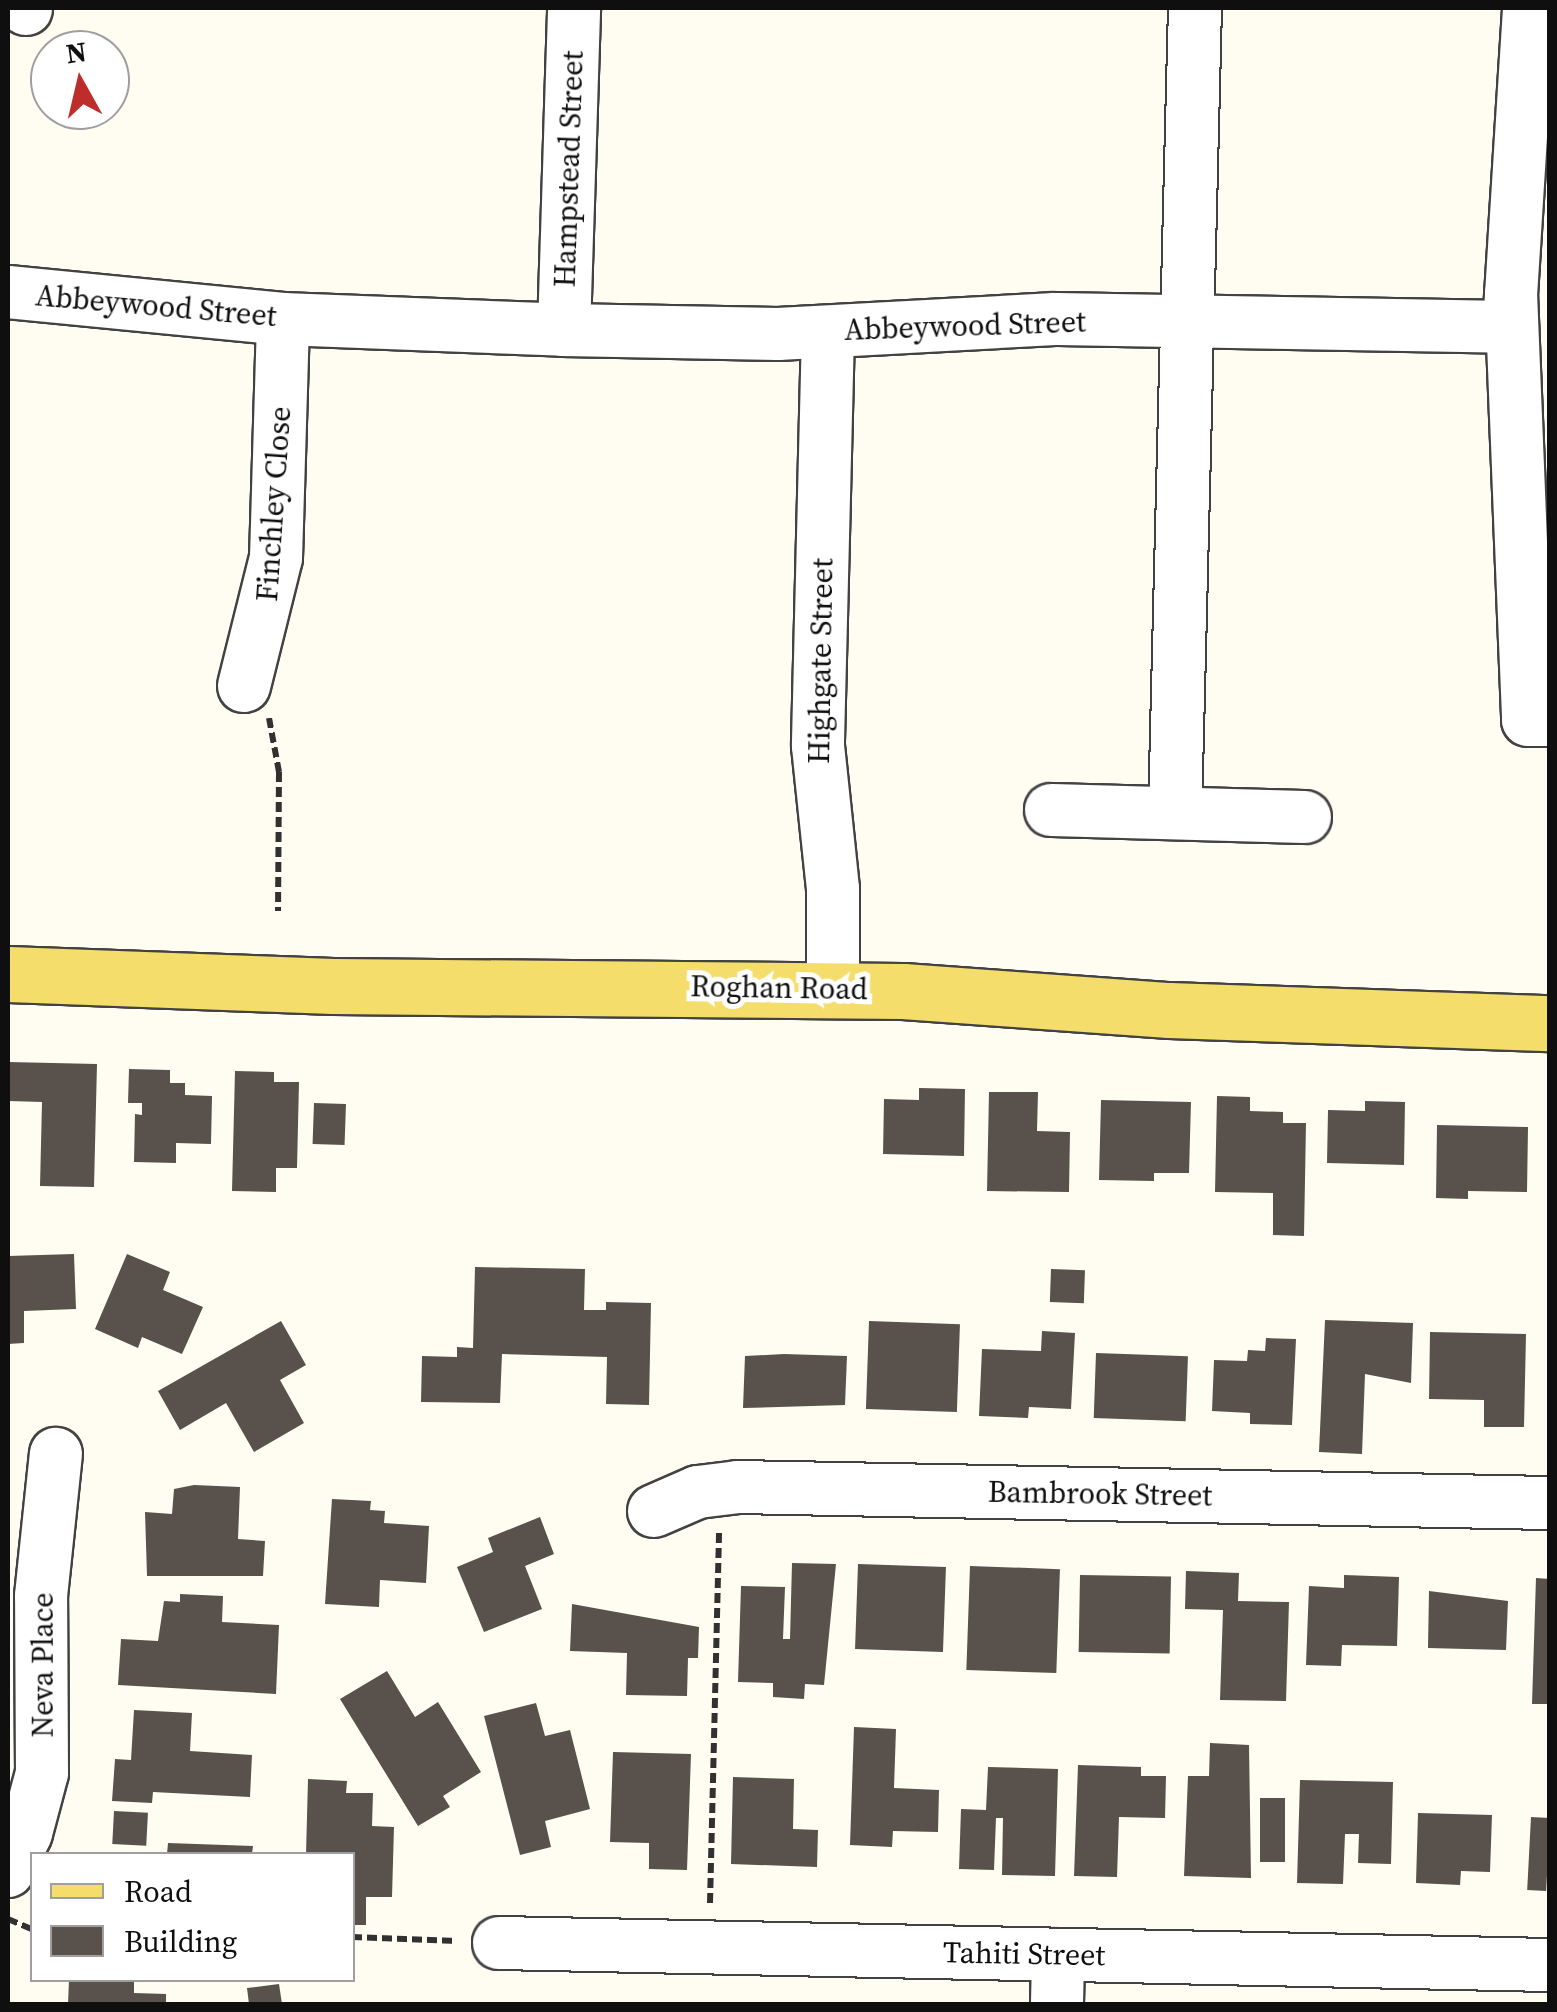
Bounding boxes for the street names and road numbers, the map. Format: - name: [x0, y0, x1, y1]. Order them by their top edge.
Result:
- street label: Hampstead Street: [547, 50, 591, 288]
- street label: Abbeywood Street: [34, 278, 278, 334]
- street label: Abbeywood Street: [844, 304, 1086, 348]
- street label: Finchley Close: [249, 405, 299, 603]
- street label: Highgate Street: [801, 558, 841, 764]
- street label: Roghan Road: [690, 968, 868, 1008]
- street label: Bambrook Street: [988, 1474, 1212, 1514]
- street label: Neva Place: [25, 1592, 61, 1738]
- street label: Tahiti Street: [943, 1935, 1105, 1973]

